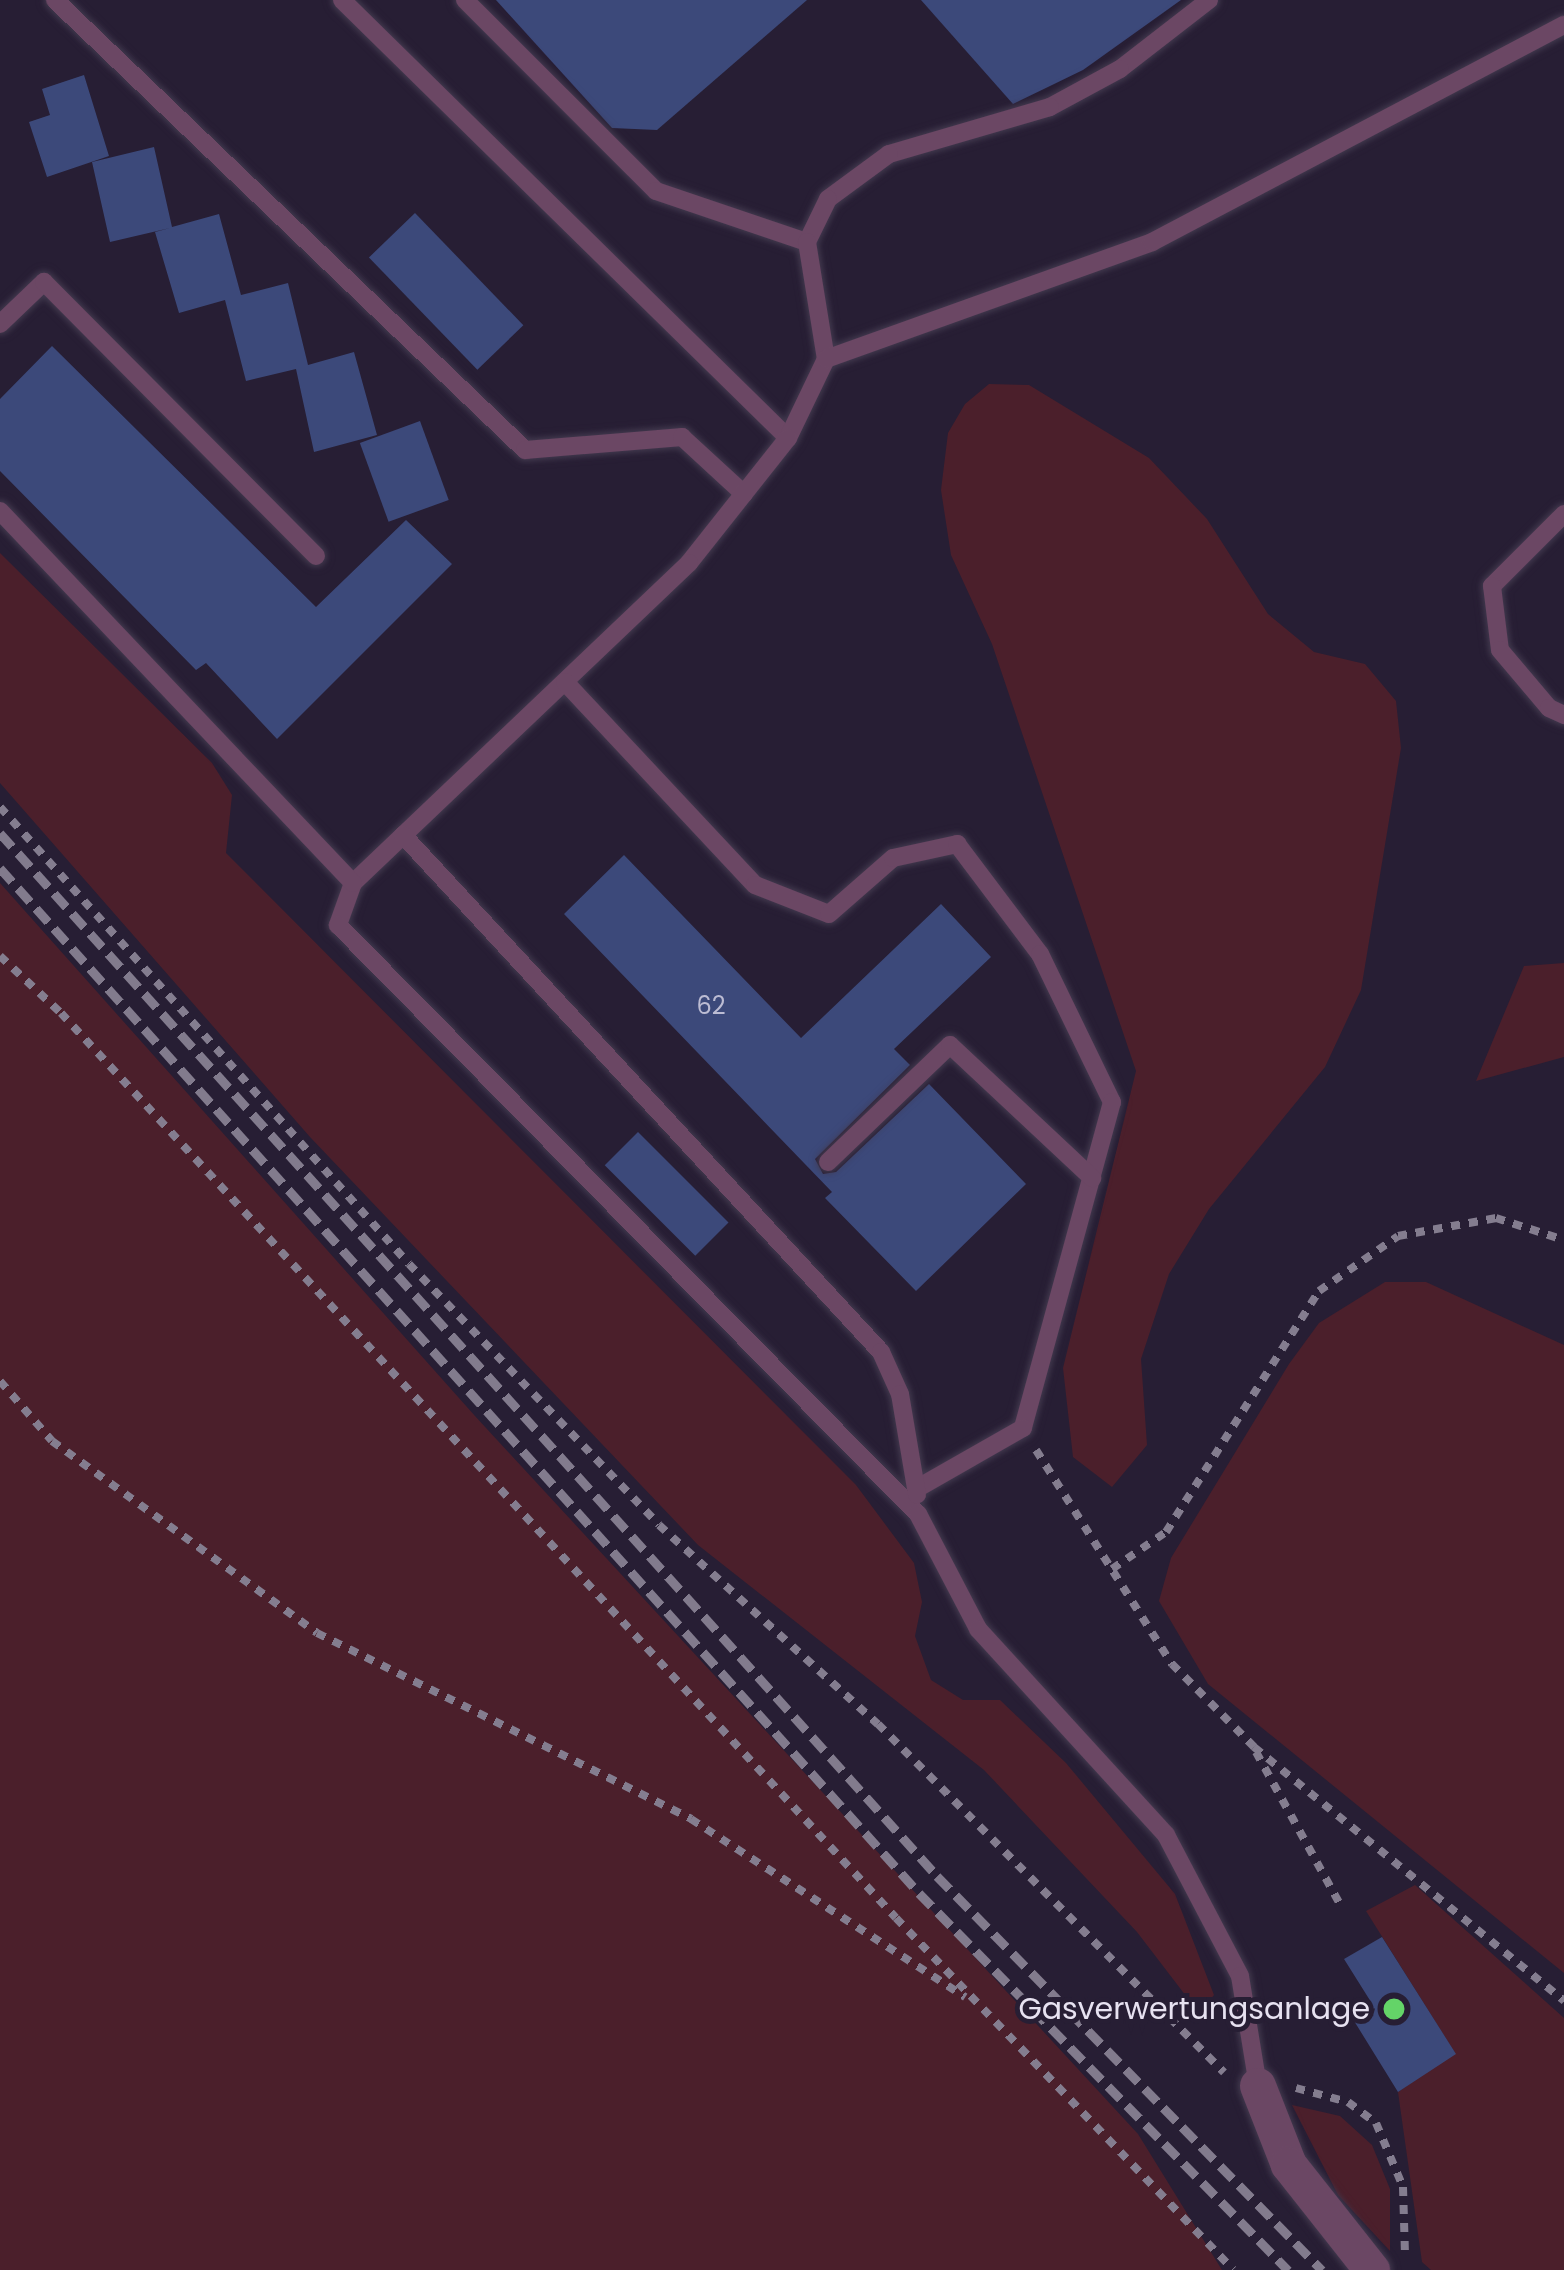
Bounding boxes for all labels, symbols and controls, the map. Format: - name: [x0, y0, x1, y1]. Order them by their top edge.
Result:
- house number: 62: [696, 992, 726, 1020]
- place label: Gasverwertungsanlage: [1018, 1991, 1370, 2027]
- marker: Gasverwertungsanlage: [1381, 1996, 1407, 2022]

